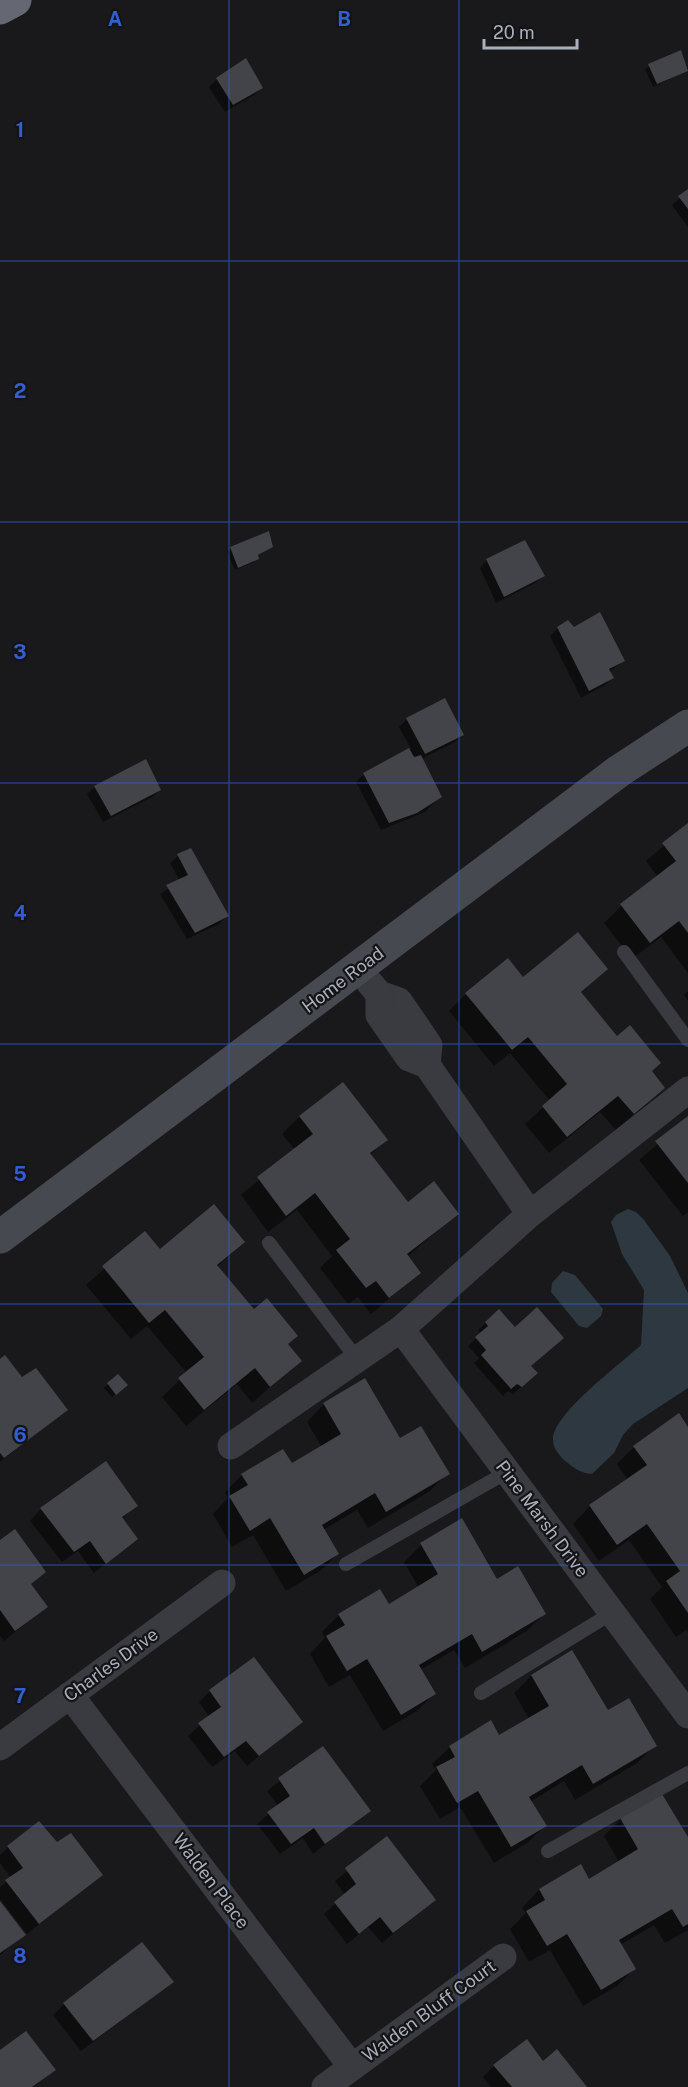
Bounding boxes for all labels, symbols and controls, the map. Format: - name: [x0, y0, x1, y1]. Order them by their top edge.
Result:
- text: A: [108, 7, 122, 31]
- text: B: [337, 7, 351, 31]
- scale bar: [484, 12, 577, 50]
- text: 20 m: [493, 22, 535, 43]
- text: 1: [16, 118, 24, 142]
- text: 2: [14, 379, 26, 403]
- text: 3: [13, 640, 27, 664]
- text: 4: [13, 901, 27, 925]
- street label: Home Road: [298, 942, 388, 1017]
- text: 5: [13, 1162, 27, 1186]
- text: 6: [13, 1423, 27, 1447]
- street label: Pine Marsh Drive: [492, 1456, 593, 1581]
- street label: Charles Drive: [59, 1623, 162, 1706]
- text: 7: [14, 1684, 26, 1708]
- street label: Walden Place: [169, 1829, 254, 1932]
- text: 8: [13, 1944, 27, 1968]
- street label: Walden Bluff Court: [358, 1955, 499, 2066]

